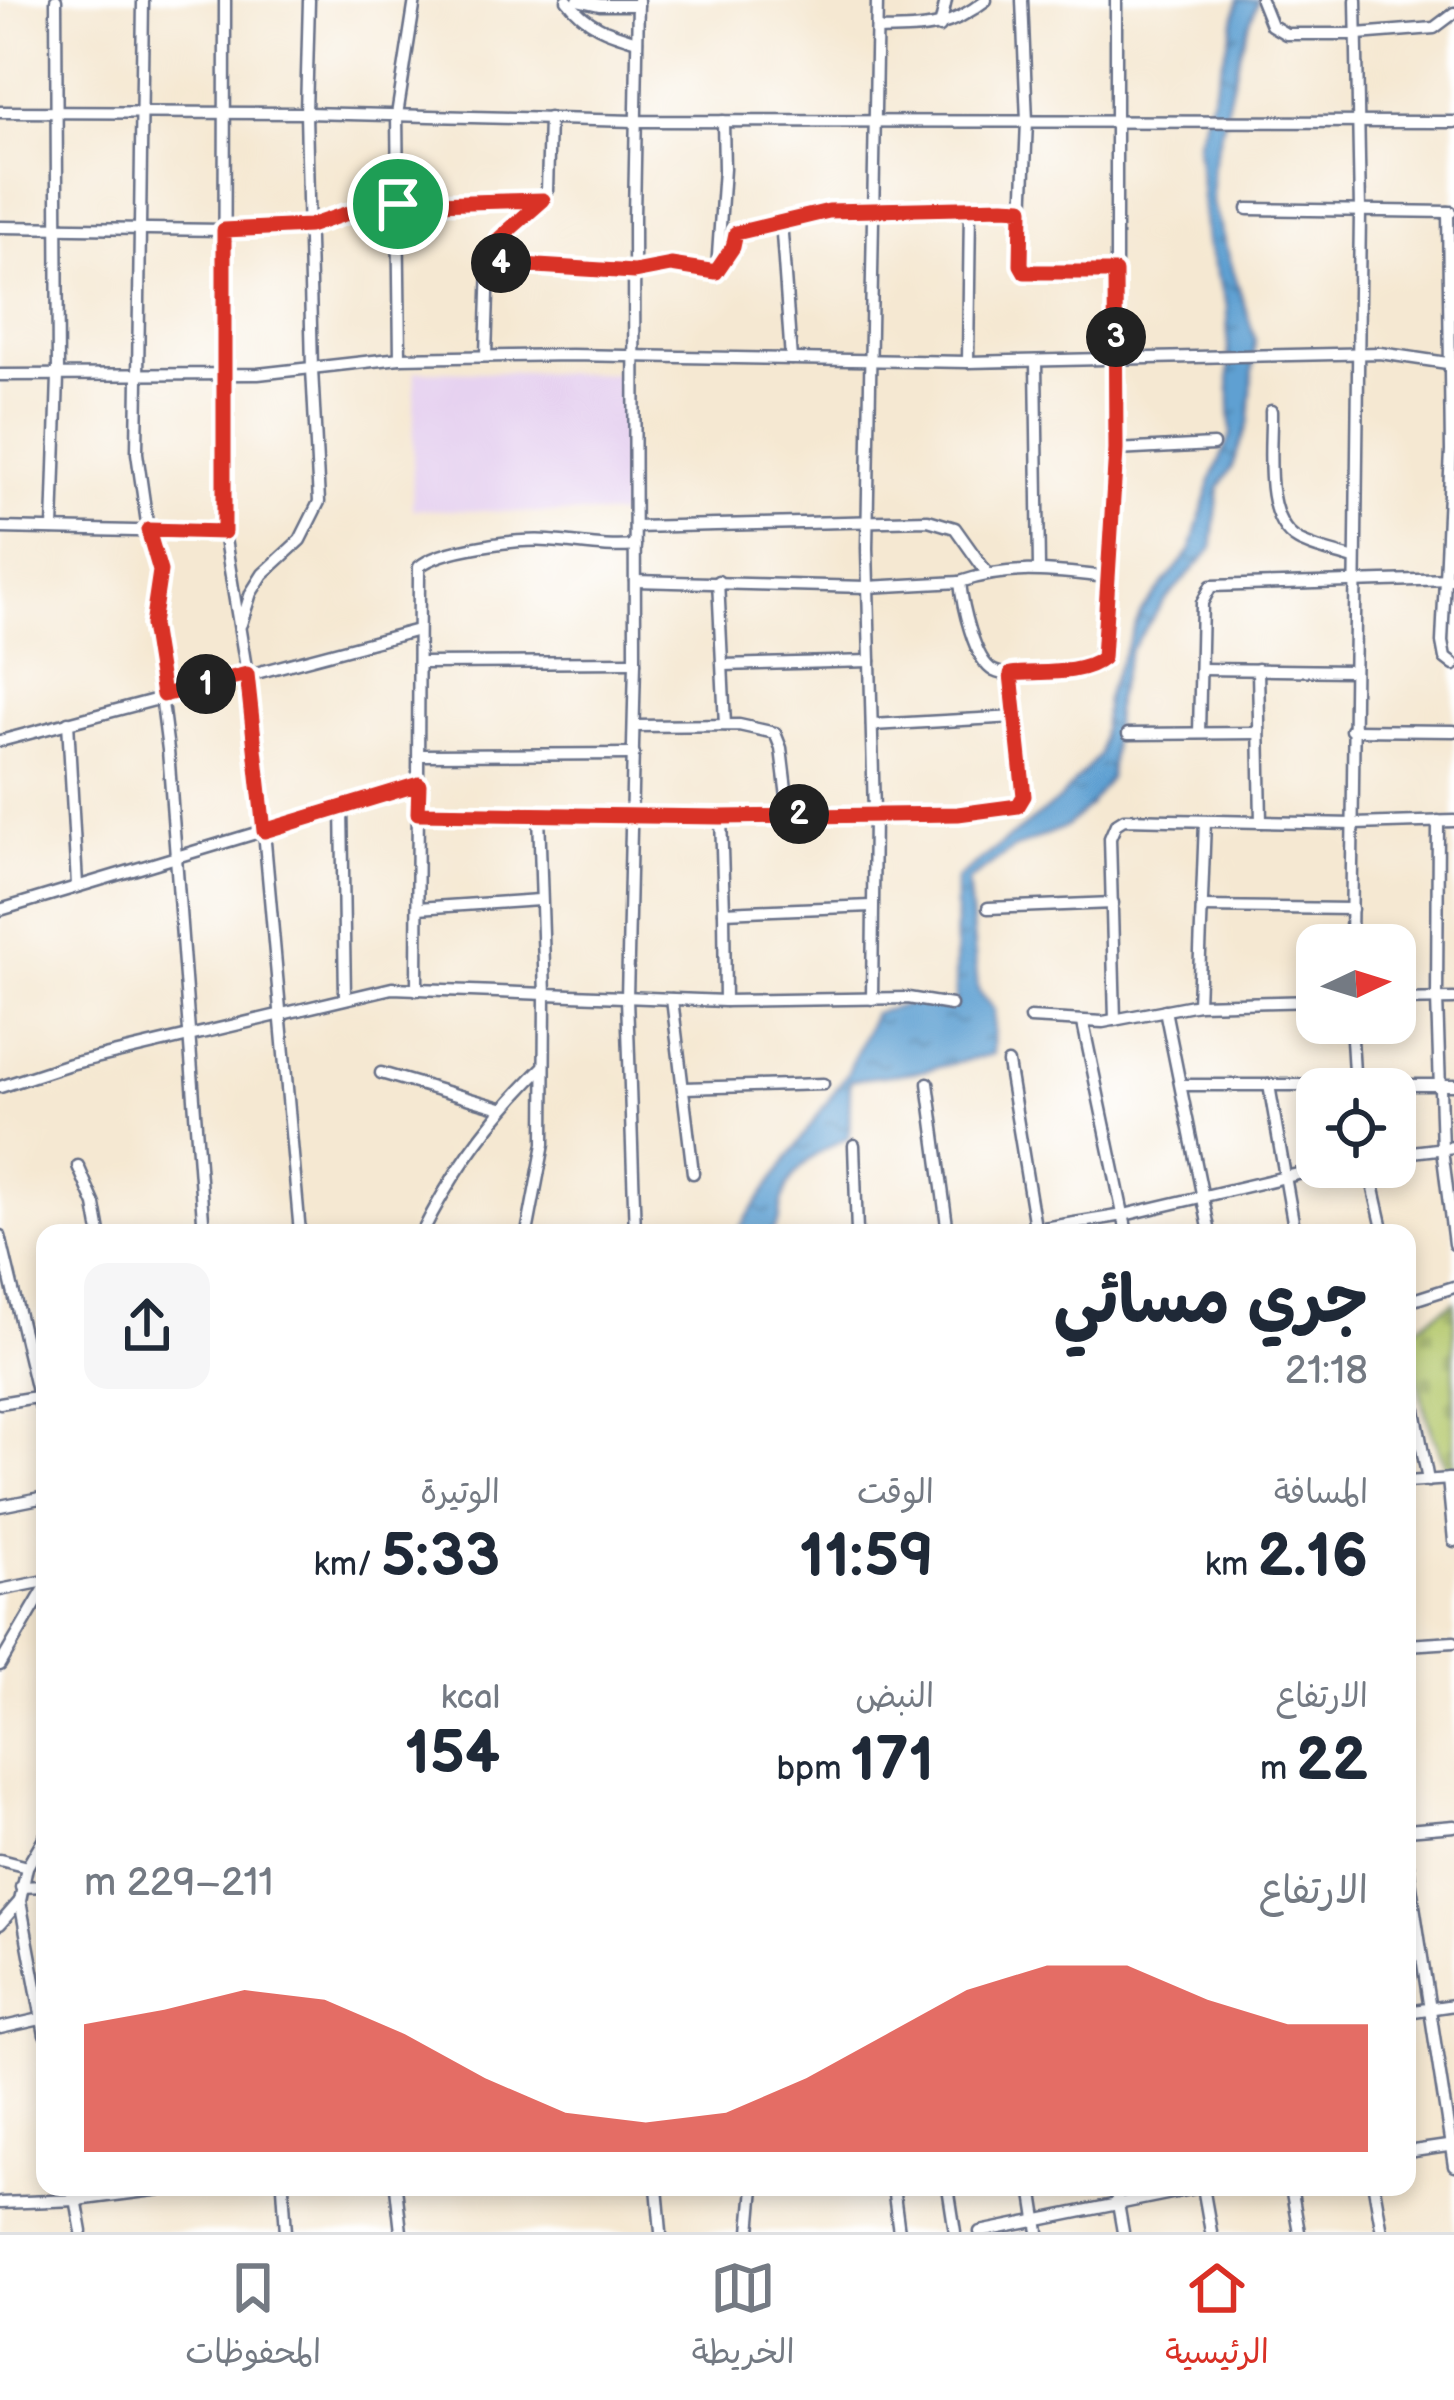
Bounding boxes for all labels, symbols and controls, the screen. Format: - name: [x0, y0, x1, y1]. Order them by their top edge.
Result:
- pin: [347, 153, 449, 255]
- icon: arrive: [365, 171, 431, 237]
- pin: 4: [471, 233, 531, 293]
- text: 4: [491, 243, 511, 283]
- pin: 3: [1086, 307, 1146, 367]
- text: 3: [1106, 317, 1126, 357]
- pin: 1: [176, 654, 236, 714]
- text: 1: [199, 664, 213, 704]
- pin: 2: [769, 784, 829, 844]
- text: 2: [789, 794, 809, 834]
- north arrow: [1296, 924, 1416, 1044]
- map controls: [1296, 924, 1416, 1188]
- button: locate: [1296, 1068, 1416, 1188]
- button: share: [84, 1263, 210, 1389]
- text: جري مسائي: [1054, 1263, 1368, 1342]
- text: 21:18: [1285, 1348, 1368, 1395]
- text: الوتيرة: [420, 1473, 500, 1513]
- text: الوقت: [857, 1473, 934, 1513]
- text: المسافة: [1274, 1473, 1368, 1513]
- text: 5:33: [381, 1521, 500, 1593]
- text: 11:59: [799, 1521, 934, 1593]
- text: 2.16: [1257, 1521, 1368, 1593]
- text: /km: [314, 1545, 381, 1585]
- text: km: [1205, 1545, 1257, 1585]
- text: النبض: [855, 1677, 934, 1717]
- text: الارتفاع: [1275, 1677, 1368, 1717]
- text: kcal: [441, 1678, 500, 1718]
- text: 154: [405, 1718, 500, 1790]
- text: 171: [850, 1725, 934, 1797]
- text: 22: [1296, 1725, 1368, 1797]
- text: bpm: [776, 1749, 850, 1789]
- text: m: [1260, 1749, 1296, 1789]
- text: 211–229 m: [84, 1860, 274, 1907]
- text: الارتفاع: [1259, 1868, 1368, 1915]
- tab: المحفوظات: [185, 2255, 321, 2381]
- tab: الخريطة: [692, 2255, 795, 2381]
- tab: الرئيسية: [1165, 2255, 1269, 2381]

